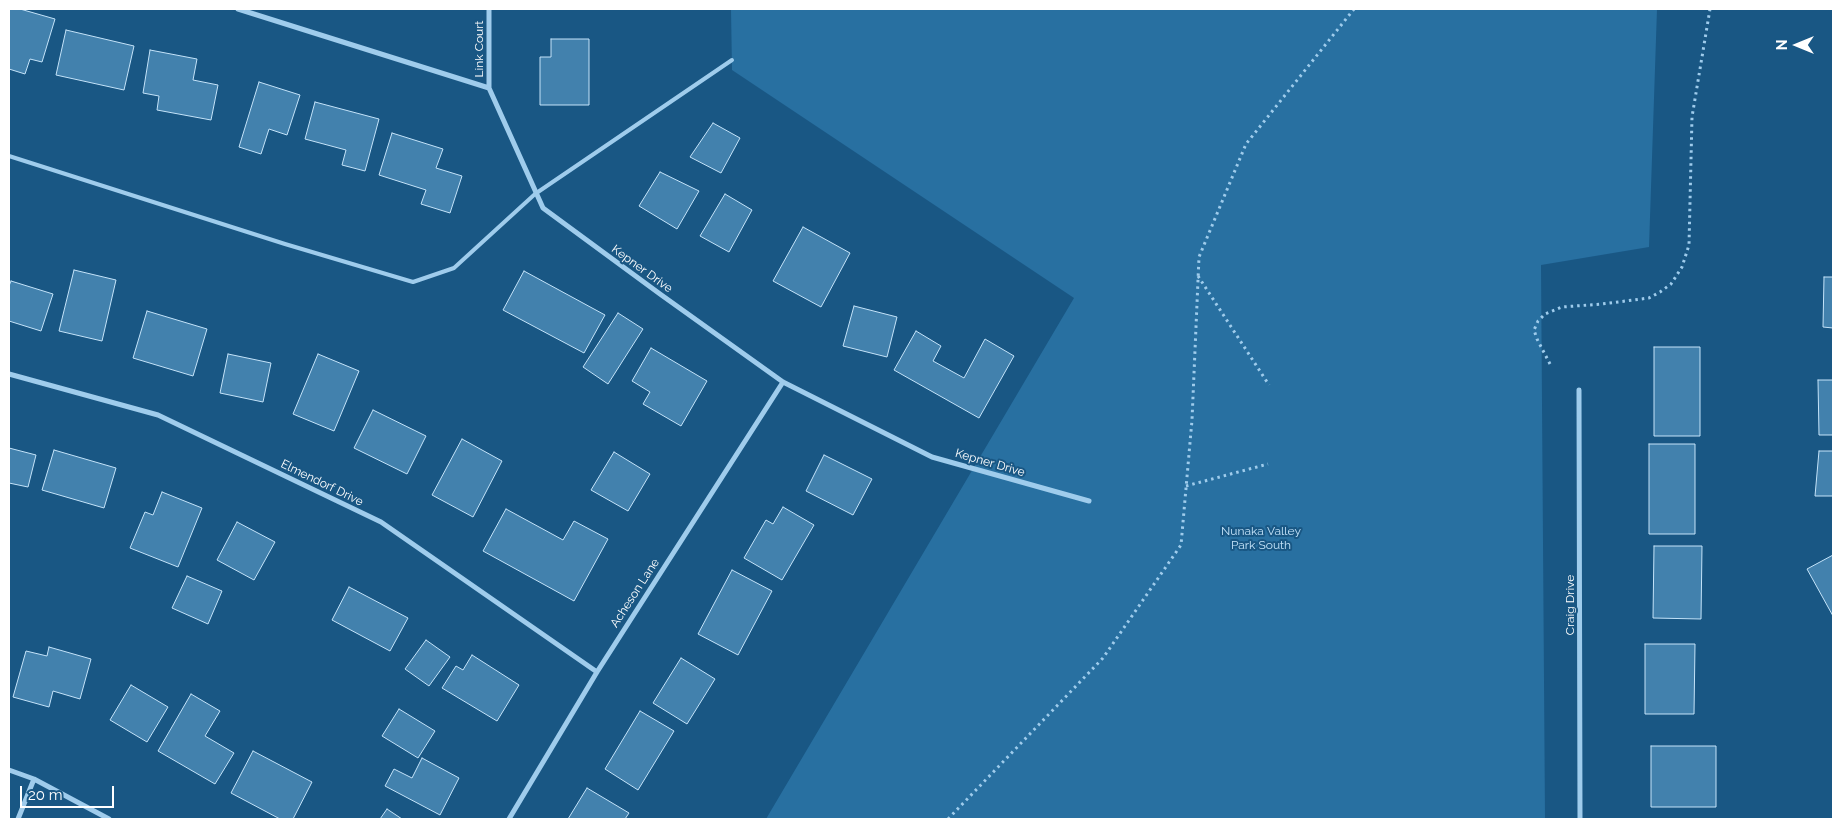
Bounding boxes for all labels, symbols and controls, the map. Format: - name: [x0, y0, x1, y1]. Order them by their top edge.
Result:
- north arrow: [1772, 20, 1822, 70]
- street label: Link Court: [472, 21, 486, 77]
- text: N: [1774, 40, 1790, 50]
- street label: Kepner Drive: [609, 242, 675, 296]
- street label: Kepner Drive: [954, 446, 1026, 480]
- street label: Elmendorf Drive: [278, 457, 366, 509]
- park label: Nunaka Valley Park South: [1221, 524, 1301, 552]
- street label: Acheson Lane: [607, 556, 663, 630]
- street label: Craig Drive: [1563, 575, 1577, 635]
- scale bar: [22, 776, 116, 808]
- text: 20 m: [28, 786, 63, 804]

